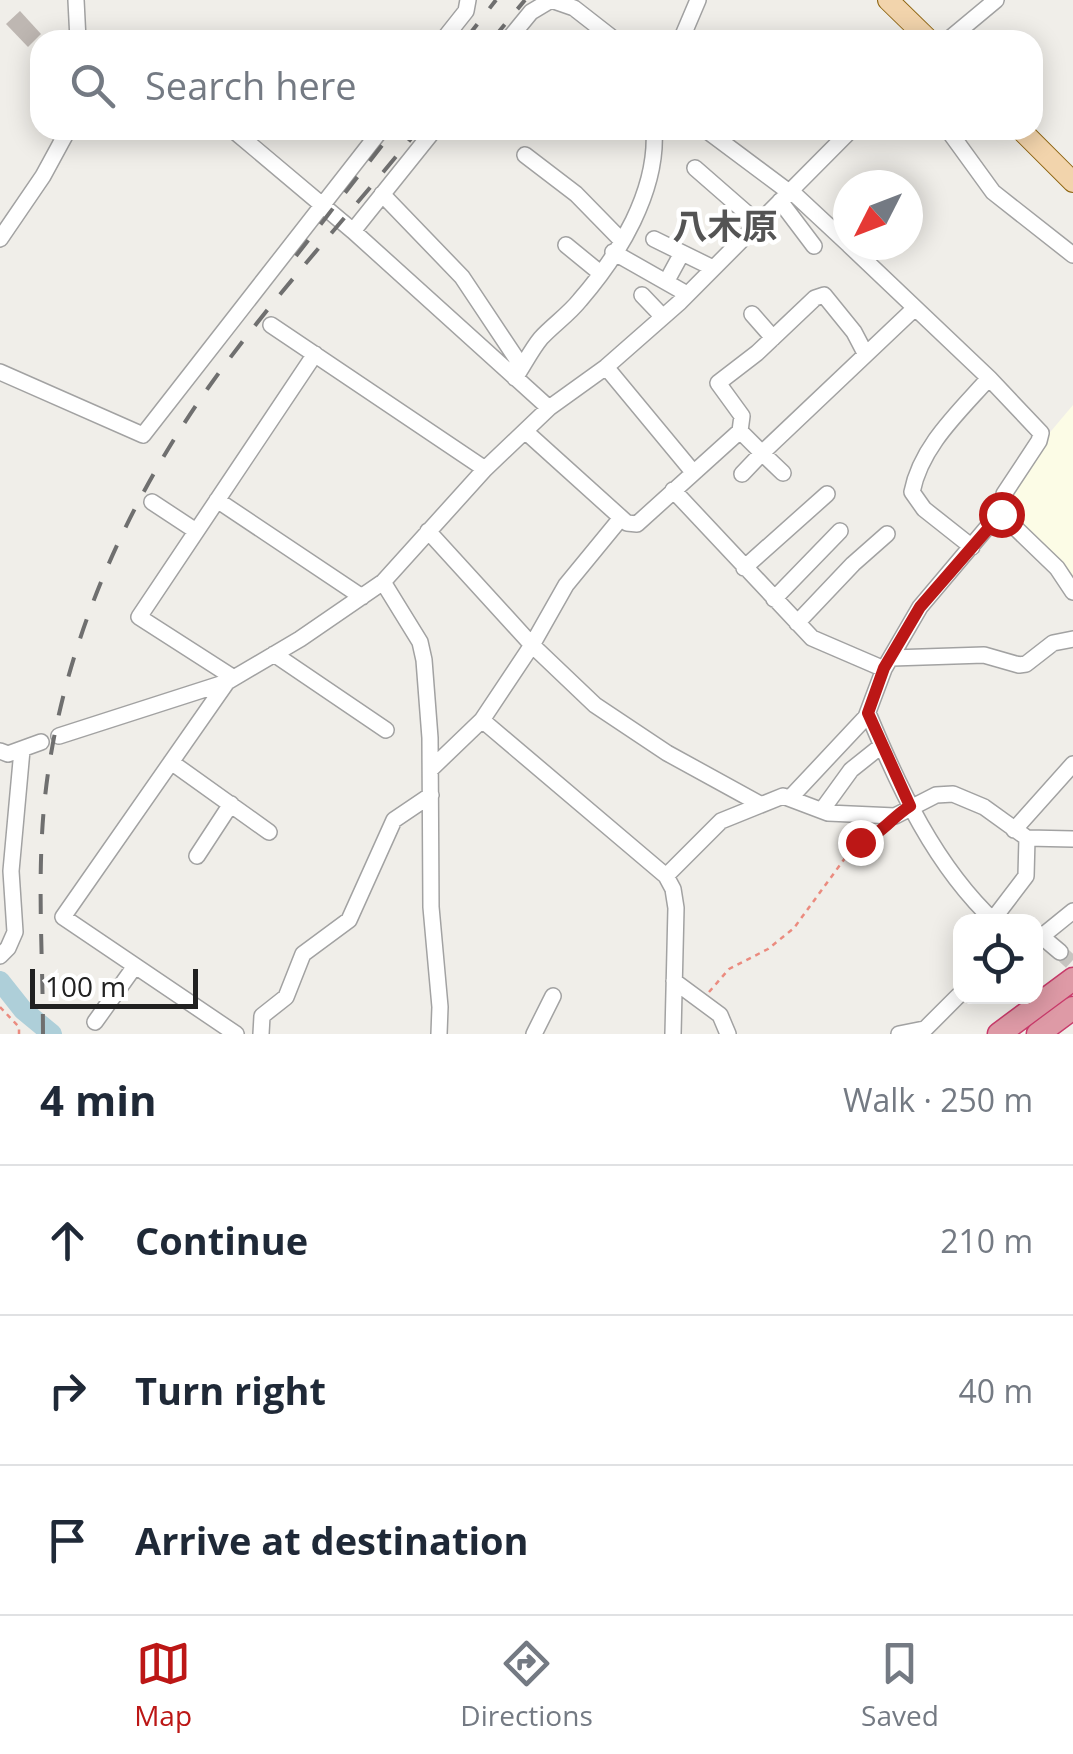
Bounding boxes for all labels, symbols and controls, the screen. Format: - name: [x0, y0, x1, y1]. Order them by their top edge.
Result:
- search box: [30, 30, 1043, 140]
- icon: search: [65, 58, 120, 113]
- text: Search here: [145, 59, 357, 111]
- north arrow: [833, 170, 923, 260]
- district label: 八木原: [672, 202, 778, 249]
- route start: [979, 492, 1025, 538]
- route end: [838, 820, 884, 866]
- map controls: [953, 914, 1043, 1004]
- button: locate: [953, 914, 1043, 1004]
- scale bar: [30, 964, 198, 1008]
- text: 100 m: [45, 967, 126, 1005]
- text: 4 min: [40, 1071, 157, 1128]
- text: Walk · 250 m: [843, 1078, 1033, 1121]
- icon: ahead: [40, 1213, 95, 1268]
- text: Continue: [135, 1214, 308, 1266]
- text: 210 m: [940, 1219, 1033, 1262]
- icon: right: [40, 1363, 95, 1418]
- text: Turn right: [135, 1364, 326, 1416]
- text: 40 m: [958, 1369, 1033, 1412]
- icon: arrive: [40, 1513, 95, 1568]
- text: Arrive at destination: [135, 1514, 529, 1566]
- tab: Map: [134, 1636, 192, 1734]
- tab: Directions: [460, 1636, 593, 1734]
- tab: Saved: [861, 1636, 939, 1734]

